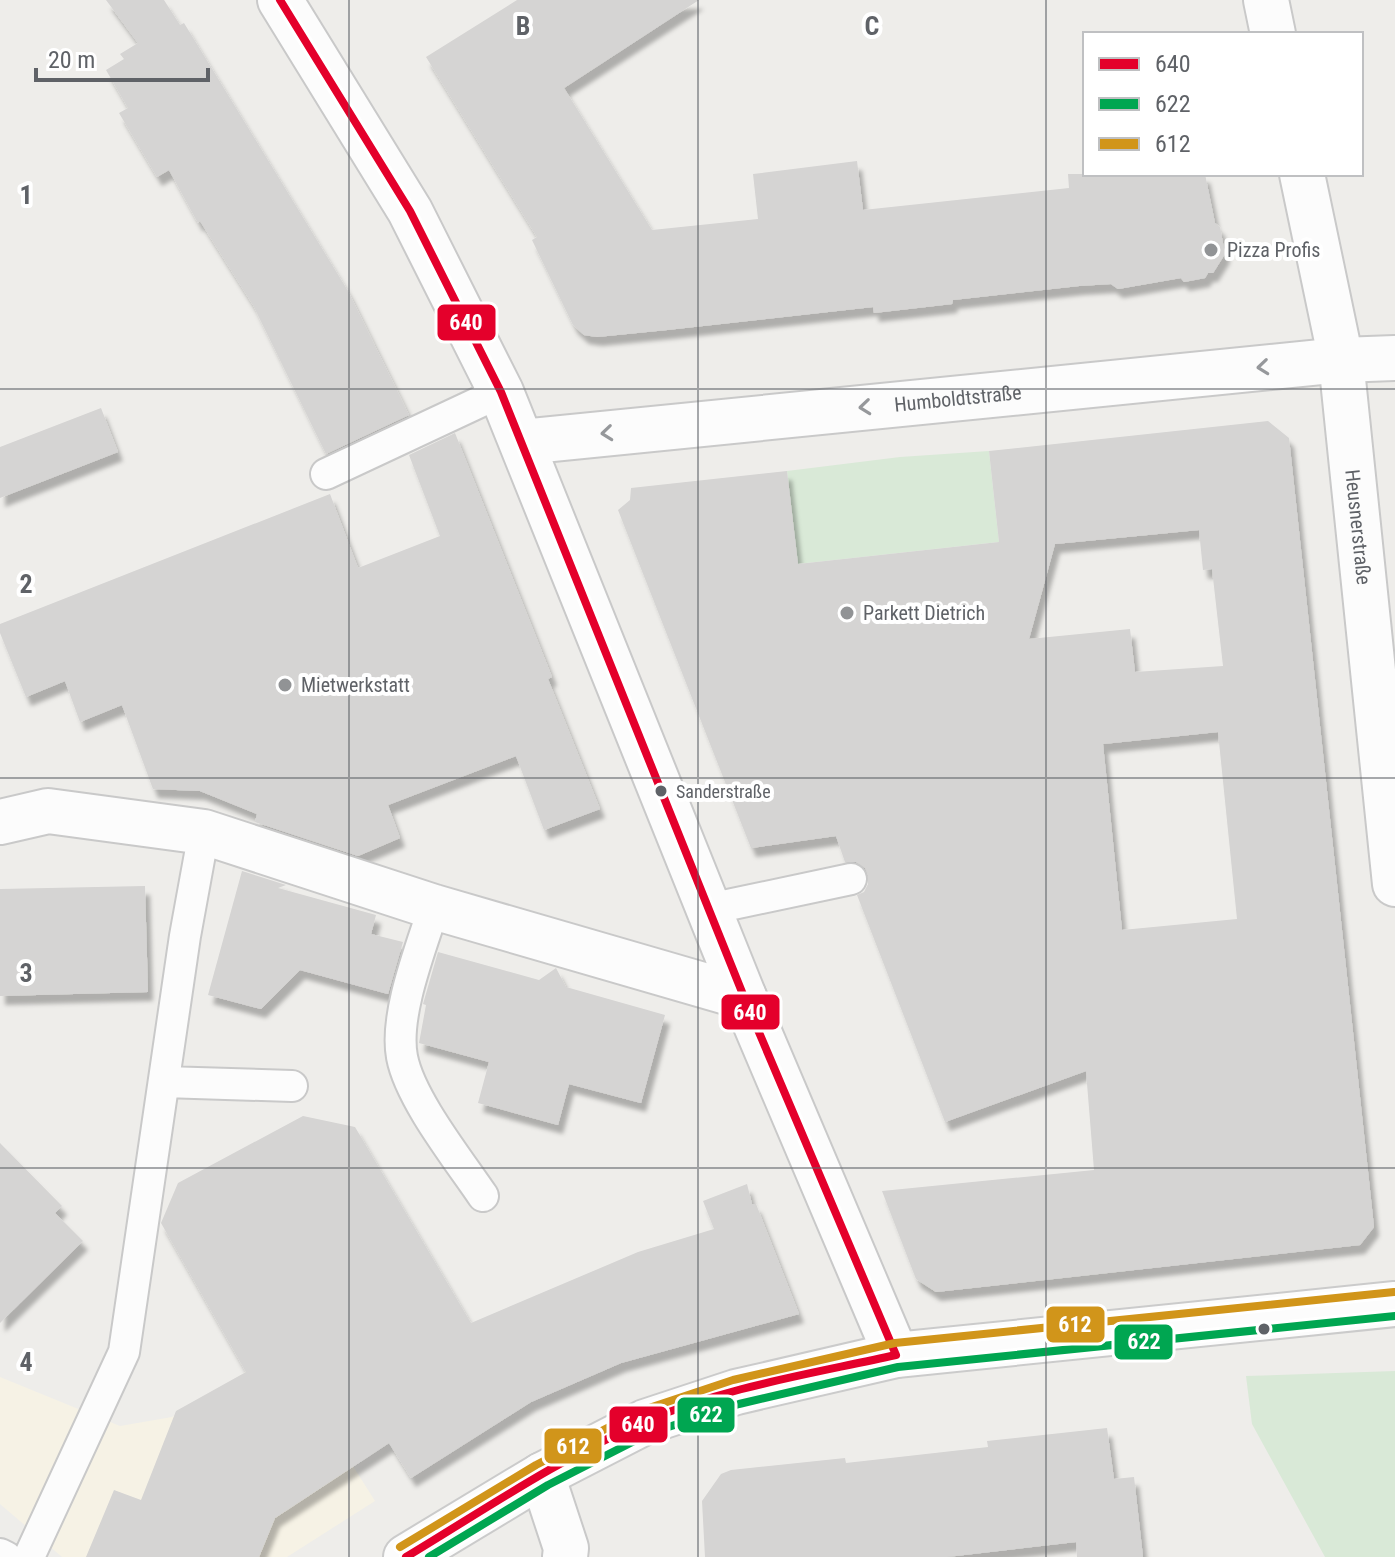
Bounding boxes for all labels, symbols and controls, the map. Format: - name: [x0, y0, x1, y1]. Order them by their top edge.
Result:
- text: B: [516, 11, 530, 41]
- text: C: [865, 11, 880, 41]
- scale bar: [36, 32, 208, 82]
- legend: [1083, 32, 1363, 176]
- text: 20 m: [48, 46, 95, 74]
- text: 640: [1155, 50, 1191, 78]
- text: 622: [1155, 90, 1191, 118]
- text: 612: [1155, 130, 1191, 158]
- text: 1: [19, 180, 33, 210]
- place label: Pizza Profis: [1227, 238, 1320, 262]
- marker: Pizza Profis: [1202, 241, 1220, 259]
- line badge: 640: [436, 303, 497, 342]
- text: 640: [449, 310, 483, 335]
- one-way arrow: [1257, 359, 1270, 376]
- street label: Humboldtstraße: [893, 380, 1023, 417]
- one-way arrow: [859, 399, 872, 416]
- one-way arrow: [600, 424, 613, 441]
- street label: Heusnerstraße: [1340, 468, 1376, 586]
- text: 2: [19, 569, 33, 599]
- place label: Parkett Dietrich: [863, 601, 985, 625]
- marker: Parkett Dietrich: [838, 604, 856, 622]
- place label: Mietwerkstatt: [301, 673, 410, 697]
- marker: Mietwerkstatt: [276, 676, 294, 694]
- place label: Sanderstraße: [676, 781, 771, 802]
- marker: Sanderstraße: [653, 783, 669, 799]
- text: 3: [19, 958, 33, 988]
- line badge: 640: [720, 993, 781, 1031]
- text: 640: [733, 1000, 767, 1025]
- line badge: 612: [1045, 1305, 1106, 1344]
- text: 612: [1058, 1312, 1092, 1337]
- unlabelled marker: [1256, 1321, 1272, 1337]
- line badge: 622: [1113, 1323, 1174, 1361]
- text: 622: [1127, 1329, 1161, 1354]
- text: 4: [19, 1347, 33, 1377]
- line badge: 622: [676, 1396, 736, 1434]
- text: 622: [689, 1402, 723, 1427]
- line badge: 640: [608, 1405, 669, 1444]
- text: 640: [621, 1412, 655, 1437]
- line badge: 612: [543, 1427, 603, 1465]
- text: 612: [556, 1434, 590, 1459]

